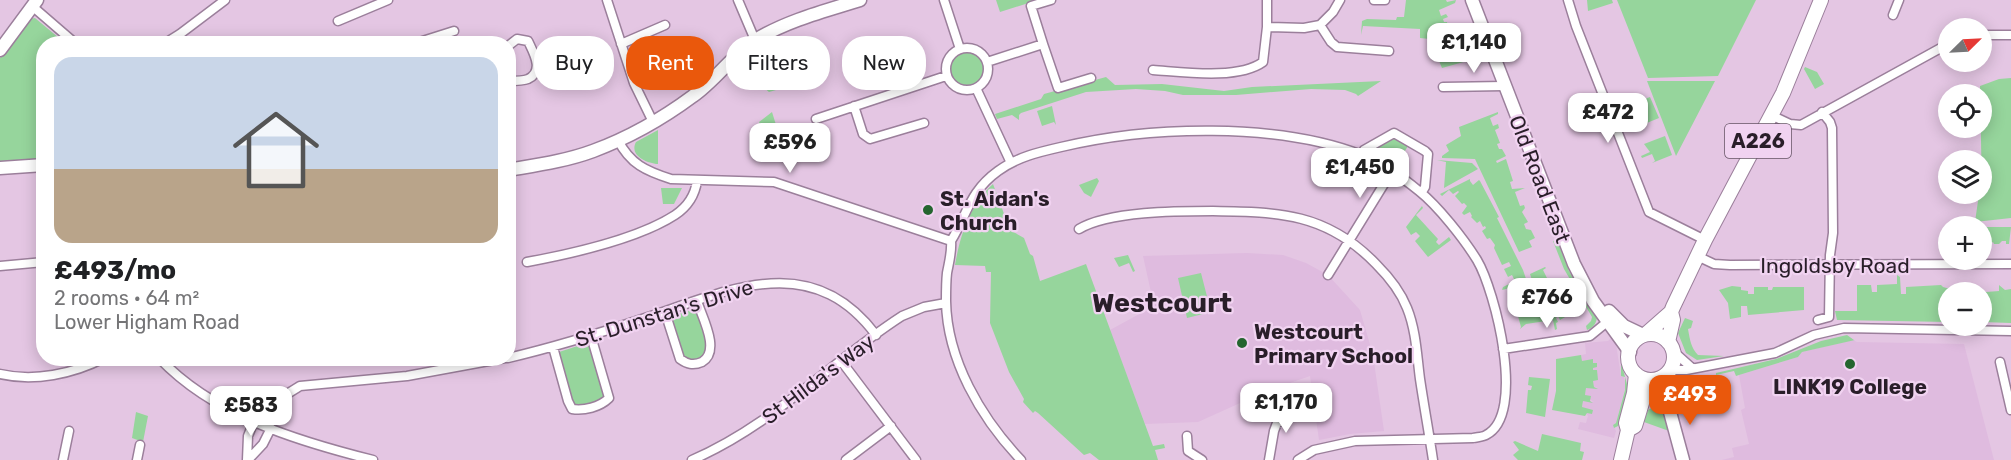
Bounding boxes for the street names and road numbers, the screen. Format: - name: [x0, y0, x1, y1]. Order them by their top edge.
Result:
- street label: Old Road East: [1504, 111, 1576, 247]
- road number: A226: [1725, 124, 1791, 158]
- street label: Ingoldsby Road: [1760, 253, 1910, 278]
- street label: St. Dunstan's Drive: [572, 274, 756, 352]
- street label: St Hilda's Way: [757, 328, 879, 429]

